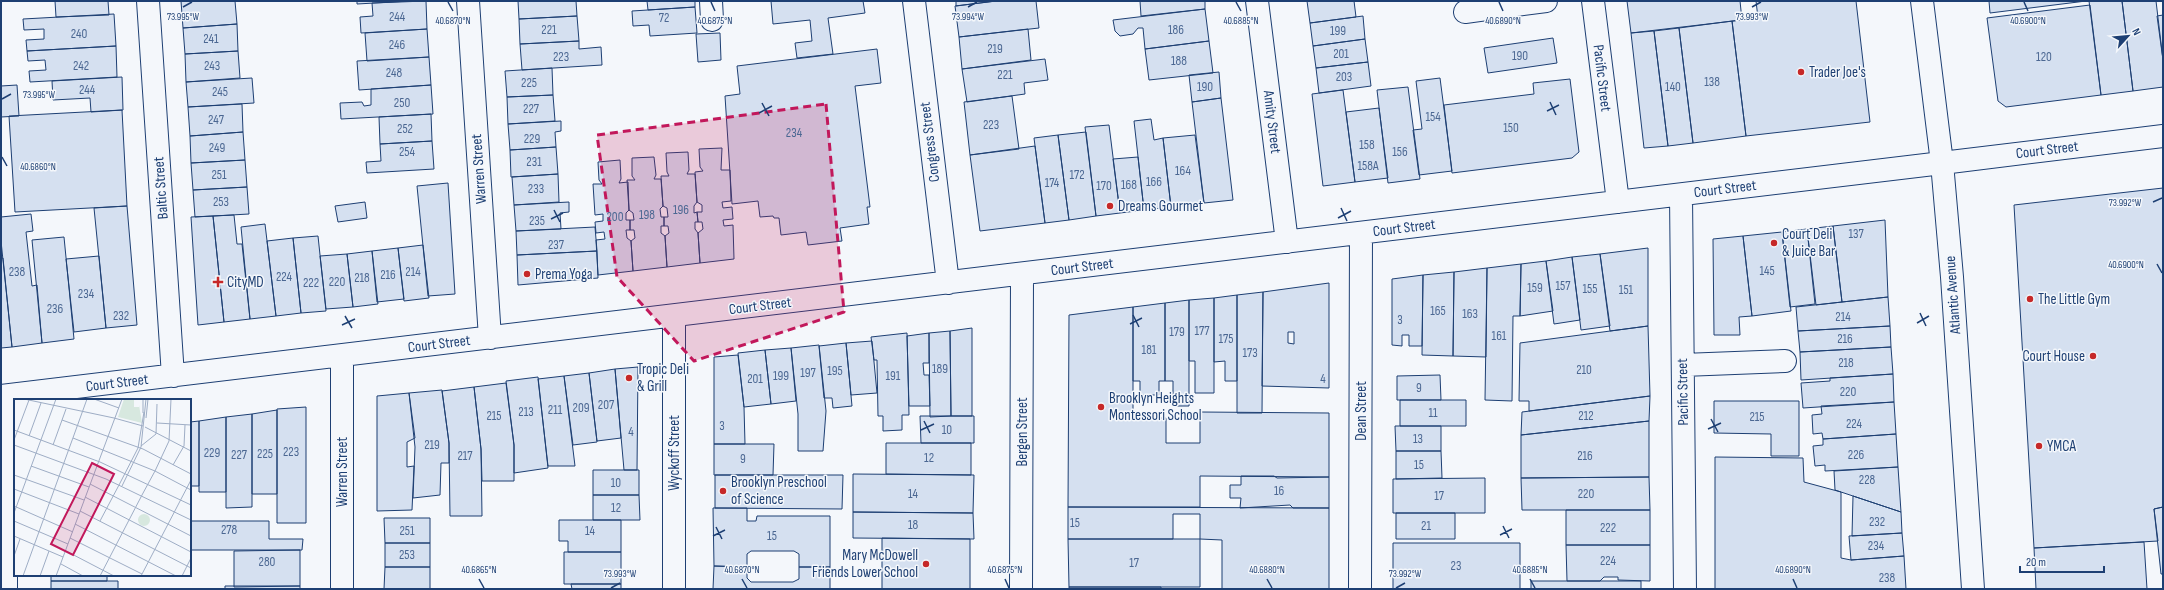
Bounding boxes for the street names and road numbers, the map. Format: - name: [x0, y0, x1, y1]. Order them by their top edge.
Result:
- street label: Pacific Street: [1588, 43, 1616, 113]
- street label: Amity Street: [1259, 88, 1285, 155]
- street label: Congress Street: [916, 100, 944, 183]
- street label: Warren Street: [467, 133, 491, 205]
- street label: Court Street: [2015, 137, 2080, 163]
- street label: Baltic Street: [149, 156, 173, 220]
- street label: Court Street: [1693, 176, 1758, 202]
- street label: Court Street: [1372, 215, 1437, 241]
- street label: Court Street: [1050, 254, 1115, 280]
- street label: Atlantic Avenue: [1941, 255, 1965, 336]
- street label: Court Street: [728, 293, 793, 319]
- street label: Court Street: [407, 331, 472, 357]
- street label: Pacific Street: [1673, 358, 1693, 426]
- street label: Court Street: [85, 370, 150, 396]
- street label: Dean Street: [1352, 381, 1371, 441]
- street label: Bergen Street: [1013, 397, 1032, 467]
- street label: Wyckoff Street: [665, 415, 684, 491]
- street label: Warren Street: [333, 437, 352, 507]

